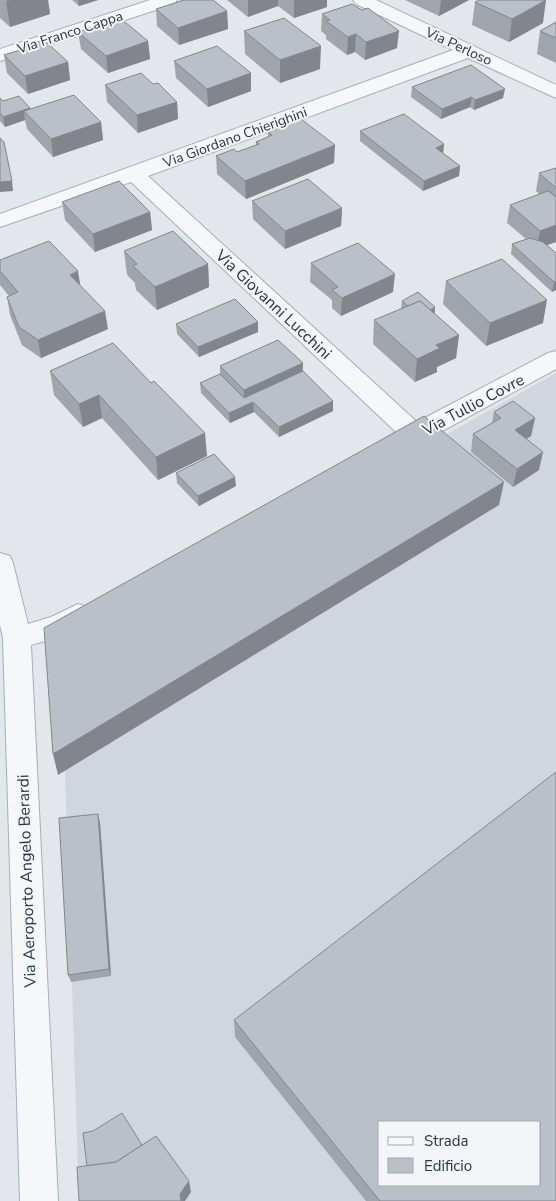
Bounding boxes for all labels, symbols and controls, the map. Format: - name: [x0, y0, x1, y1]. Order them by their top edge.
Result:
- street label: Via Franco Cappa: [14, 6, 125, 59]
- street label: Via Perloso: [422, 22, 495, 70]
- street label: Via Giordano Chierighini: [160, 103, 310, 173]
- street label: Via Giovanni Lucchini: [210, 244, 336, 365]
- street label: Via Tullio Covre: [418, 369, 528, 441]
- street label: Via Aeroporto Angelo Berardi: [12, 774, 42, 989]
- legend: [378, 1121, 541, 1186]
- text: Strada: [424, 1131, 468, 1151]
- text: Edificio: [424, 1156, 472, 1176]

